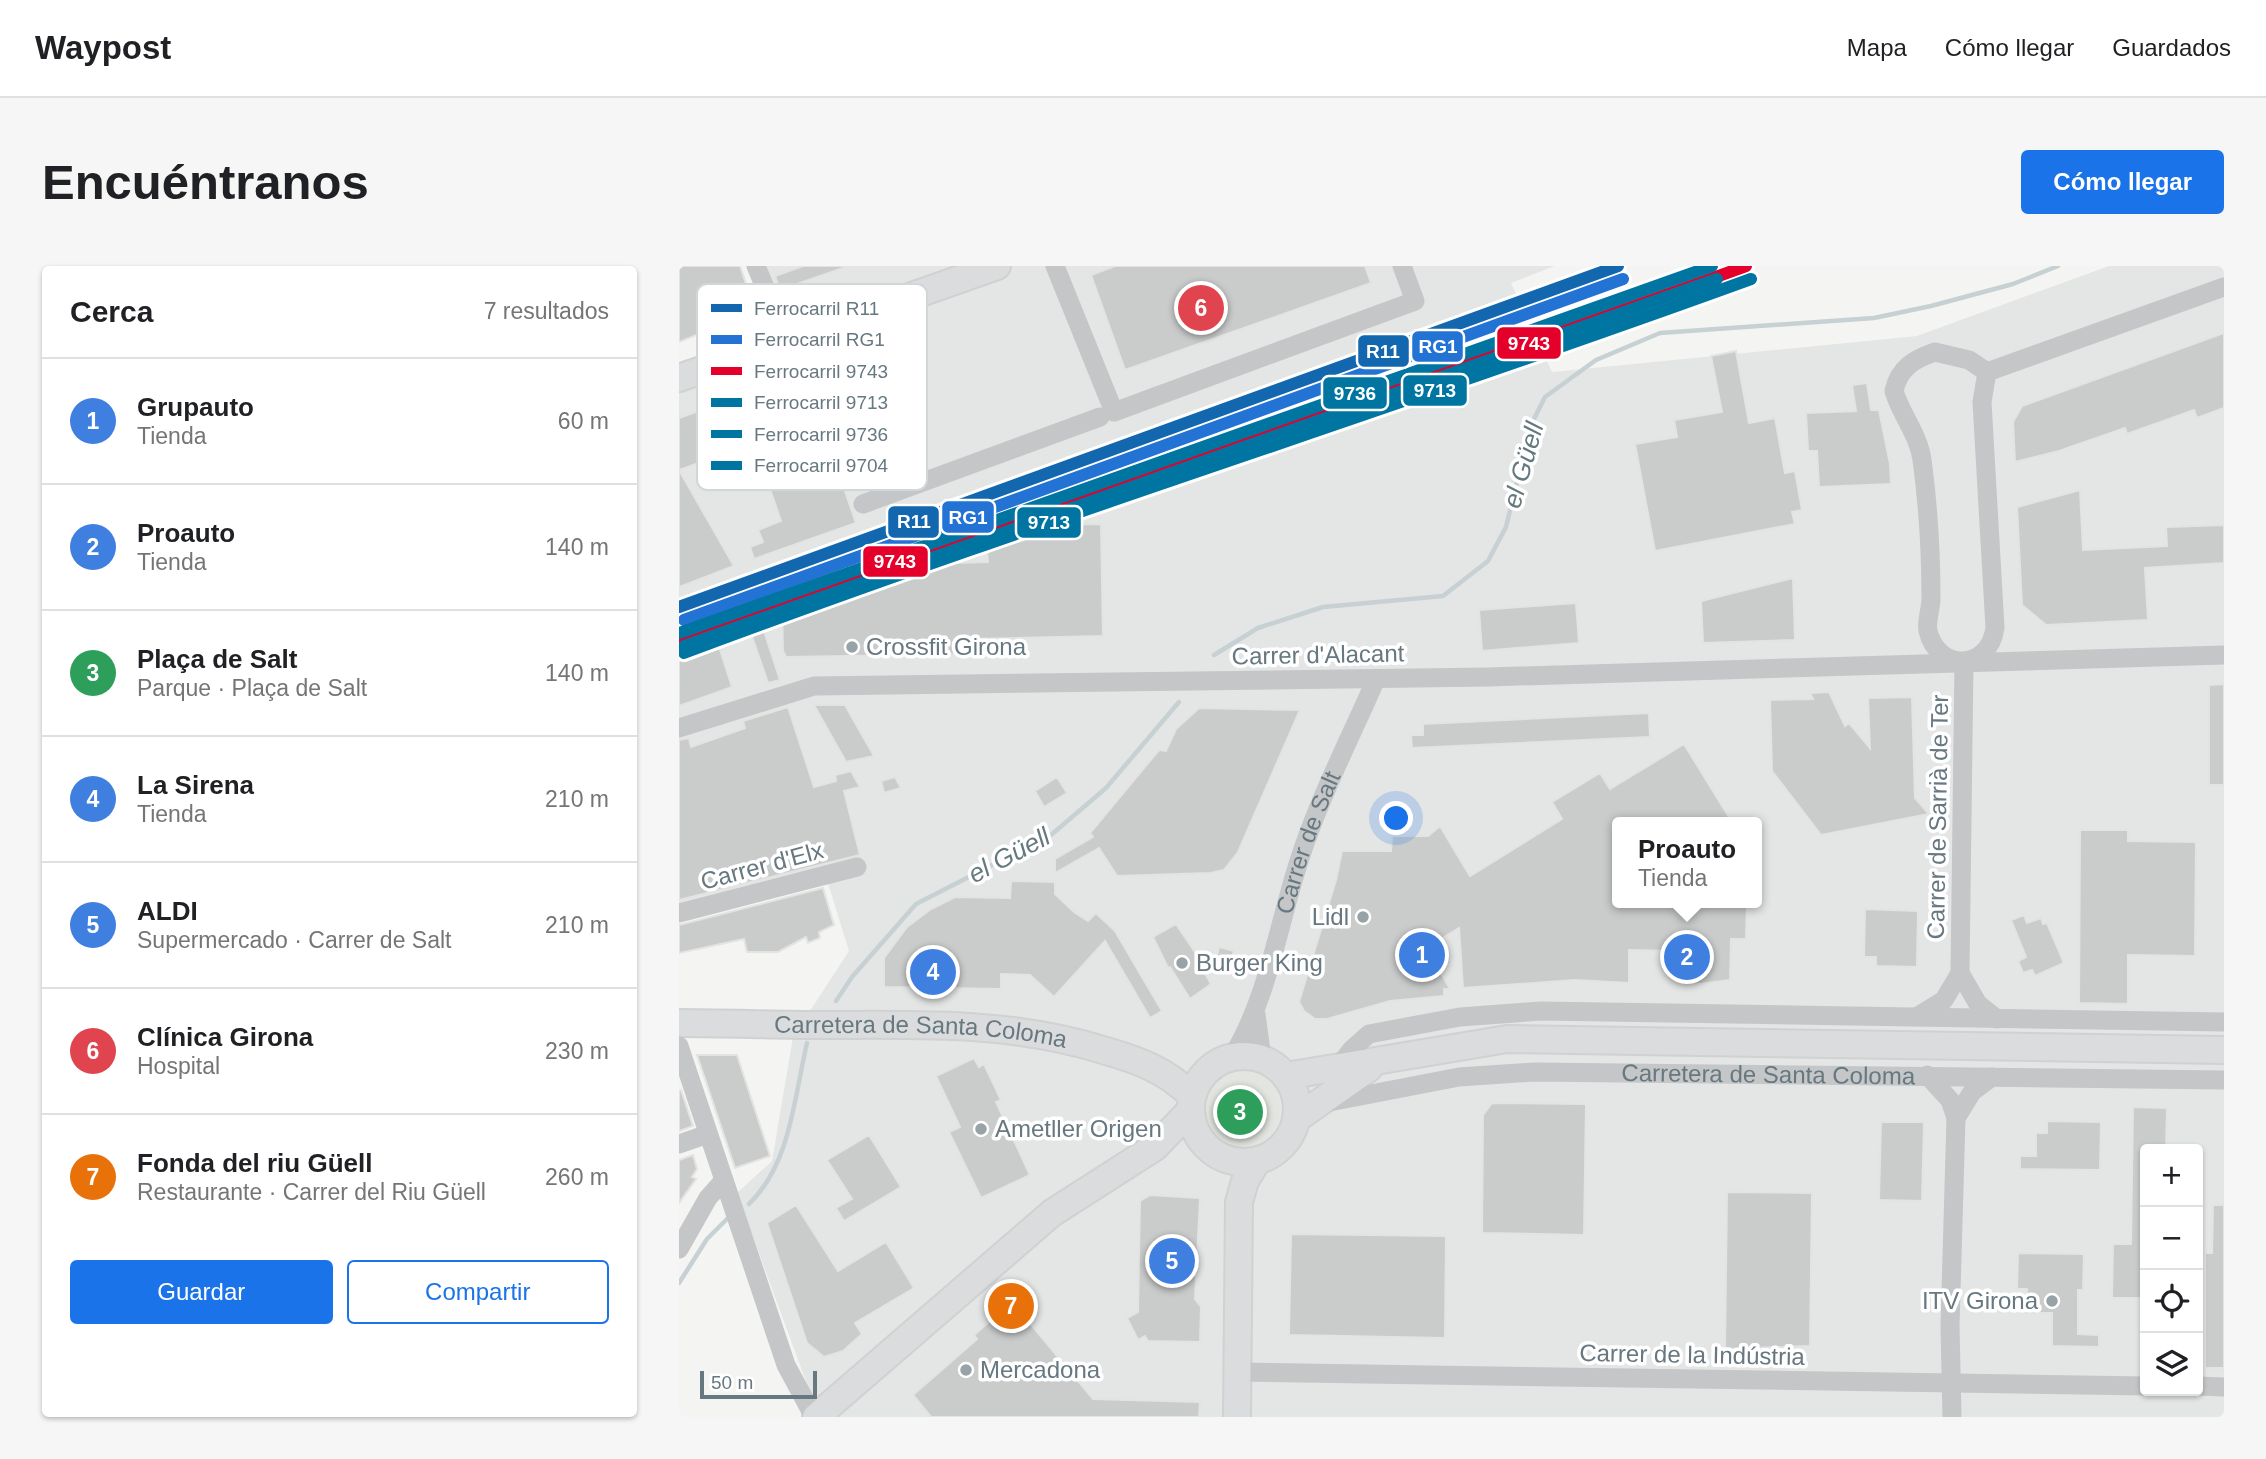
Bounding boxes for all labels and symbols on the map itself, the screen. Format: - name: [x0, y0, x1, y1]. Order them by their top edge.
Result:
- pin: 6: [1178, 282, 1224, 334]
- legend: [697, 284, 927, 490]
- text: Ferrocarril R11: [754, 298, 879, 319]
- line badge: 9743: [1496, 326, 1562, 360]
- text: Ferrocarril RG1: [754, 329, 885, 350]
- line badge: RG1: [1411, 330, 1464, 363]
- text: 9743: [1508, 333, 1550, 354]
- line badge: R11: [1357, 334, 1410, 368]
- text: RG1: [1418, 336, 1458, 357]
- text: R11: [1366, 341, 1400, 362]
- text: Ferrocarril 9743: [754, 361, 888, 382]
- line badge: 9713: [1402, 374, 1468, 407]
- line badge: 9736: [1322, 376, 1388, 410]
- text: 9713: [1414, 380, 1456, 401]
- text: 9736: [1334, 383, 1376, 404]
- text: Ferrocarril 9713: [754, 392, 888, 413]
- water label: el Güell: [1496, 417, 1550, 512]
- text: Ferrocarril 9736: [754, 424, 888, 445]
- text: Ferrocarril 9704: [754, 455, 889, 476]
- line badge: RG1: [941, 500, 995, 534]
- line badge: R11: [887, 505, 940, 539]
- line badge: 9713: [1016, 506, 1082, 539]
- text: RG1: [948, 507, 988, 528]
- text: R11: [897, 511, 931, 532]
- text: 9713: [1028, 512, 1070, 533]
- line badge: 9743: [862, 545, 929, 578]
- text: 9743: [874, 551, 916, 572]
- place label: Crossfit Girona: [866, 633, 1027, 660]
- marker: Crossfit Girona: [844, 639, 860, 655]
- street label: Carrer d'Alacant: [1231, 639, 1405, 670]
- street label: Carrer de Sarrià de Ter: [1922, 694, 1953, 940]
- street label: Carrer de Salt: [1270, 767, 1346, 917]
- your location: [1379, 801, 1413, 835]
- water label: el Güell: [963, 820, 1056, 889]
- street label: Carrer d'Elx: [698, 836, 826, 895]
- place label: Lidl: [1312, 903, 1349, 930]
- marker: Lidl: [1355, 909, 1371, 925]
- pin: 1: [1399, 929, 1445, 981]
- pin: 2: [1664, 931, 1710, 983]
- pin: 4: [910, 946, 956, 998]
- place label: Burger King: [1196, 949, 1323, 976]
- marker: Burger King: [1174, 955, 1190, 971]
- street label: Carretera de Santa Coloma: [774, 1010, 1070, 1053]
- street label: Carretera de Santa Coloma: [1621, 1059, 1916, 1089]
- pin: 3: [1217, 1086, 1263, 1138]
- place label: Ametller Origen: [995, 1115, 1162, 1142]
- marker: Ametller Origen: [973, 1121, 989, 1137]
- pin: 5: [1149, 1235, 1195, 1287]
- pin: 7: [988, 1280, 1034, 1332]
- place label: ITV Girona: [1922, 1287, 2039, 1314]
- marker: ITV Girona: [2044, 1293, 2060, 1309]
- street label: Carrer de la Indústria: [1579, 1339, 1806, 1370]
- place label: Mercadona: [980, 1356, 1101, 1383]
- marker: Mercadona: [958, 1362, 974, 1378]
- scale bar: [700, 1368, 817, 1400]

